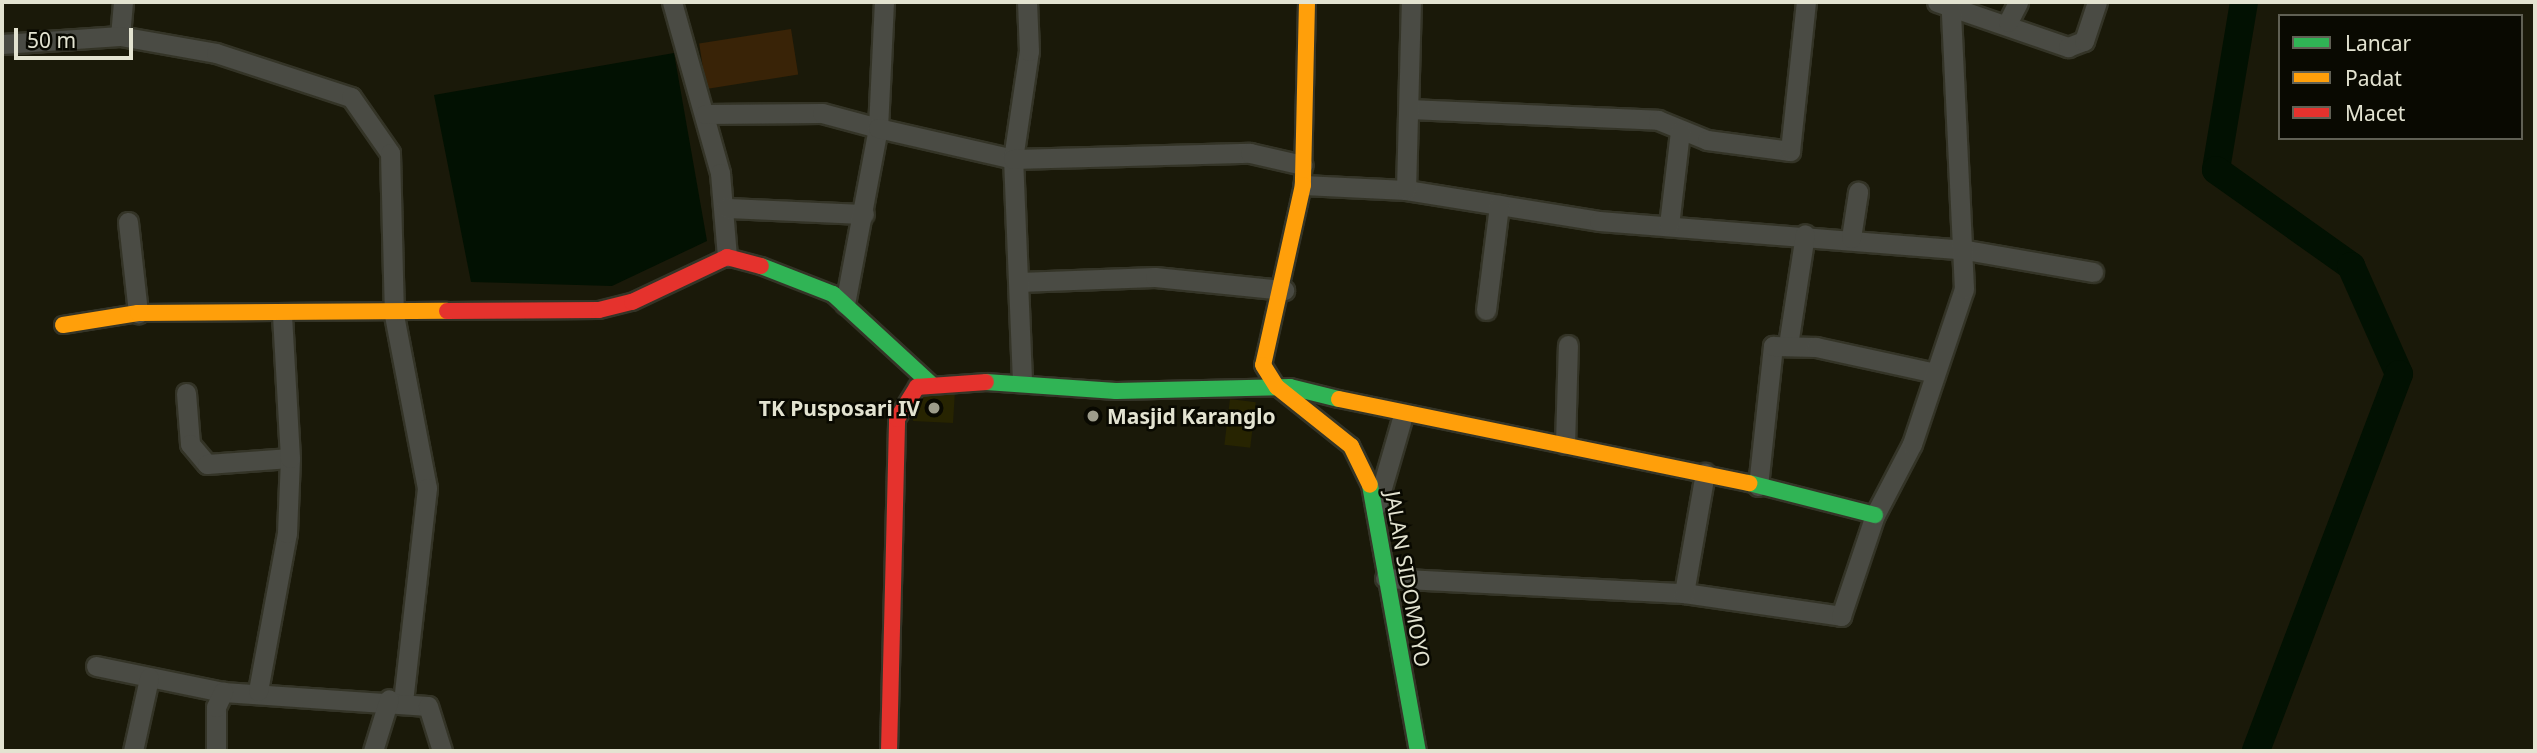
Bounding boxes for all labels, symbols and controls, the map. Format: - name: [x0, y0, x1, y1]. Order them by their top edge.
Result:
- scale bar: [18, 14, 136, 58]
- legend: [2278, 14, 2523, 140]
- text: 50 m: [27, 26, 76, 54]
- text: Lancar: [2345, 29, 2411, 57]
- text: Padat: [2345, 64, 2402, 92]
- text: Macet: [2345, 99, 2405, 127]
- place label: TK Pusposari IV: [759, 395, 920, 421]
- marker: TK Pusposari IV: [926, 400, 942, 416]
- place label: Masjid Karanglo: [1107, 403, 1276, 429]
- marker: Masjid Karanglo: [1085, 408, 1101, 424]
- street label: JALAN SIDOMOYO: [1380, 489, 1436, 669]

